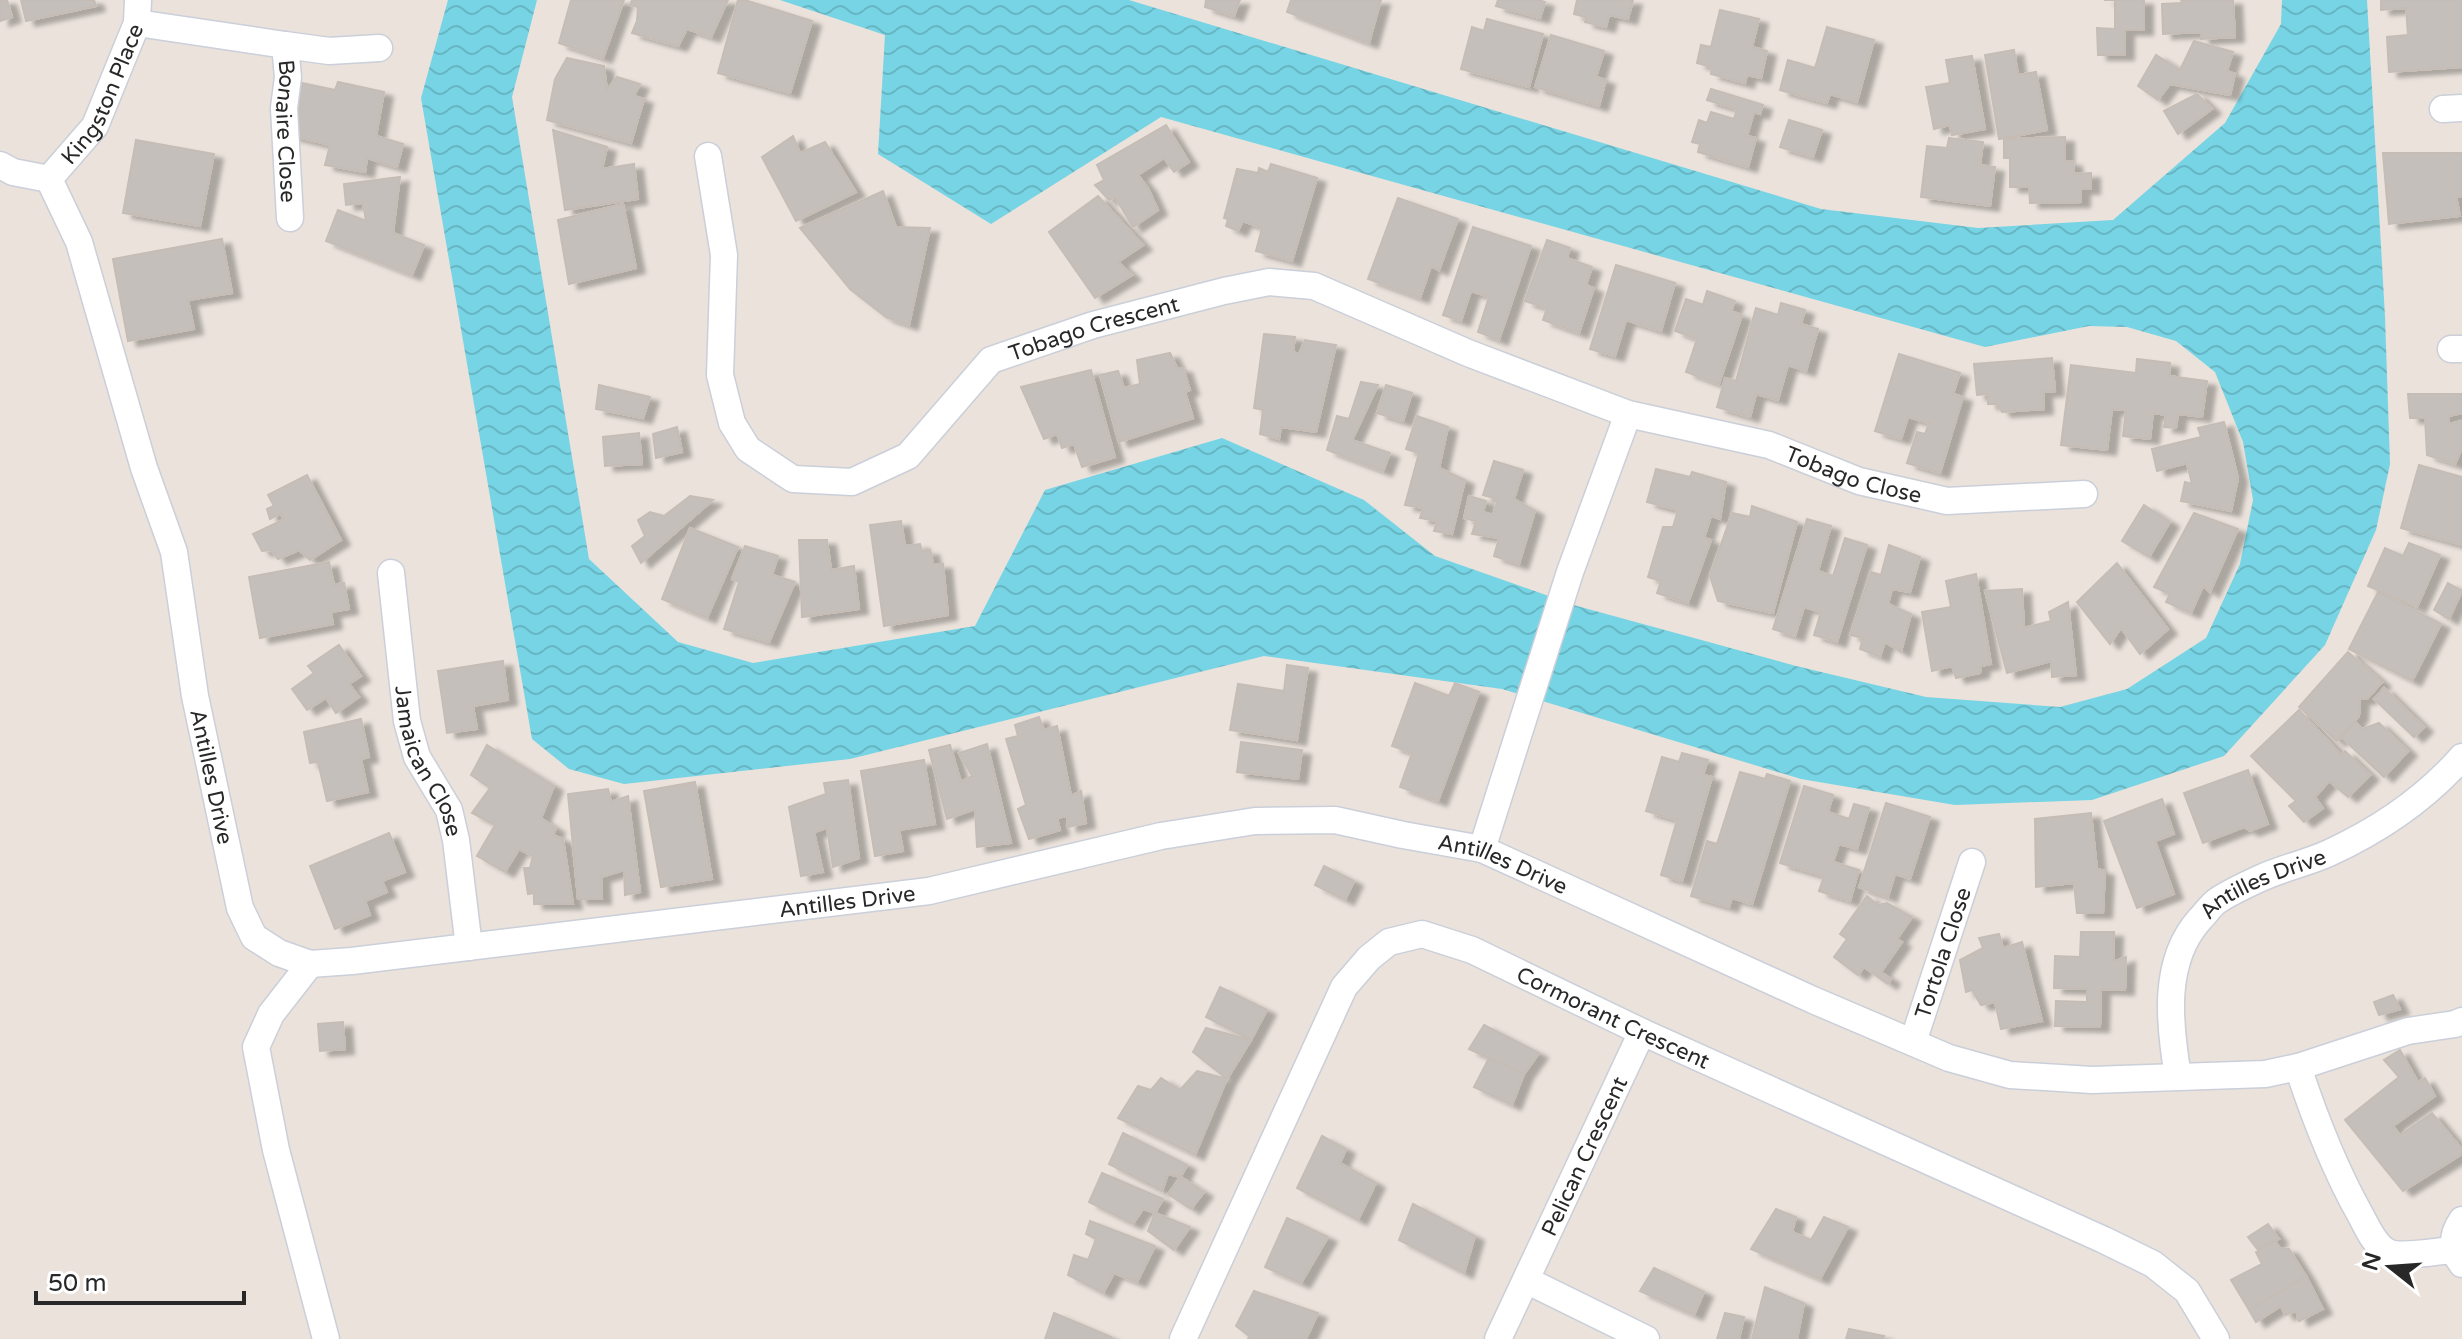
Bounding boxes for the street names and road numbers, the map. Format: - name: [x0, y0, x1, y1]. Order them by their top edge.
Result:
- street label: Kingston Place: [56, 20, 149, 170]
- street label: Bonaire Close: [269, 59, 301, 203]
- street label: Tobago Crescent: [1006, 291, 1182, 367]
- street label: Tobago Close: [1782, 441, 1924, 509]
- street label: Jamaican Close: [389, 684, 467, 839]
- street label: Antilles Drive: [184, 707, 238, 847]
- street label: Antilles Drive: [1436, 829, 1571, 900]
- street label: Antilles Drive: [2194, 844, 2330, 924]
- street label: Antilles Drive: [778, 881, 917, 923]
- street label: Tortola Close: [1910, 884, 1977, 1022]
- street label: Cormorant Crescent: [1512, 962, 1714, 1075]
- street label: Pelican Crescent: [1536, 1073, 1633, 1240]

